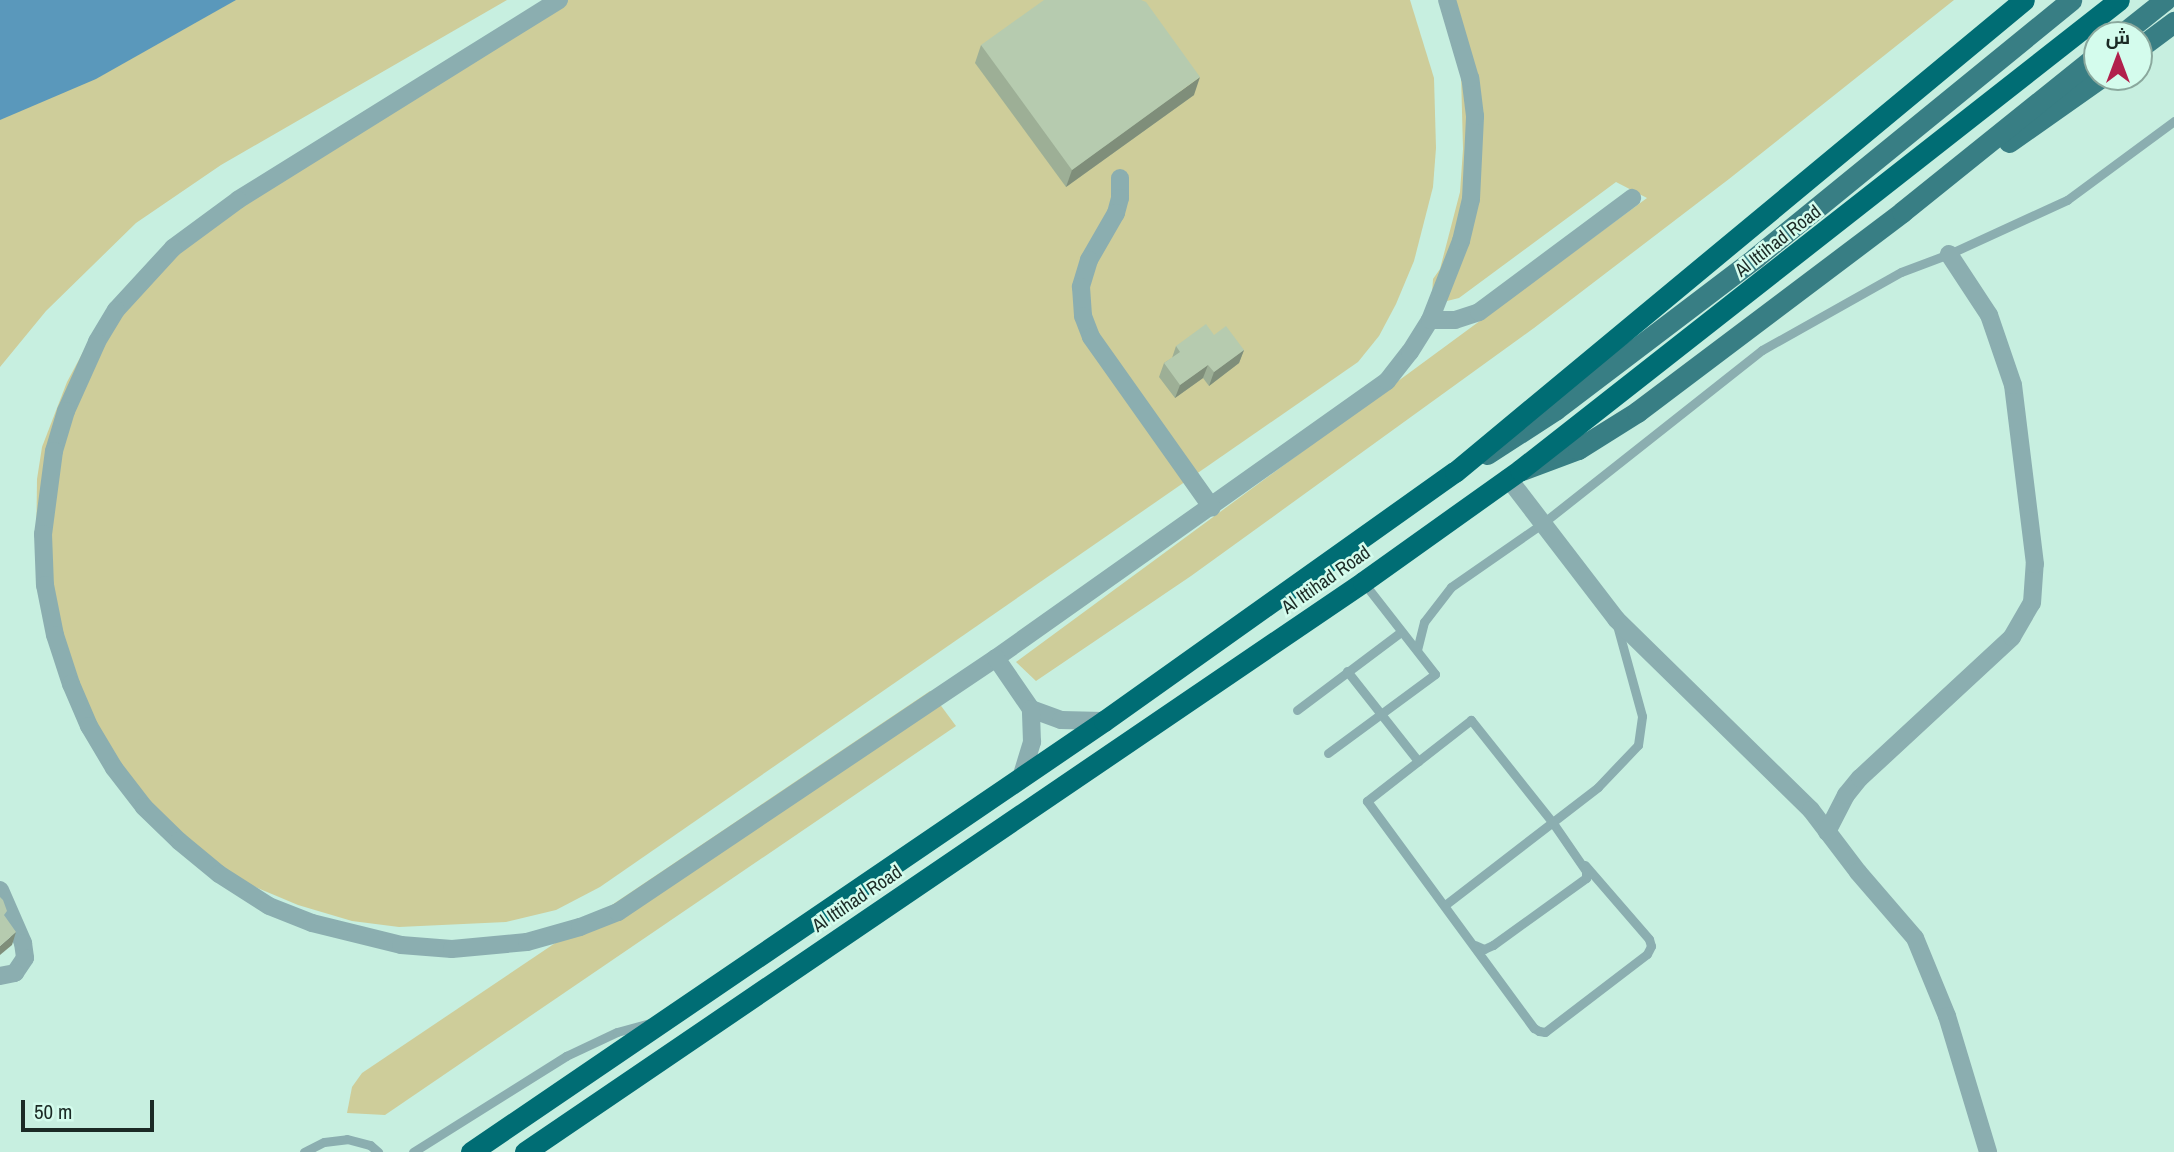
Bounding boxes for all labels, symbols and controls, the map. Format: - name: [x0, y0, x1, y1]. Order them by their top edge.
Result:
- north arrow: [2083, 21, 2153, 91]
- text: ش: [2106, 24, 2130, 50]
- street label: Al Ittihad Road: [1730, 200, 1826, 282]
- street label: Al Ittihad Road: [1277, 541, 1375, 619]
- street label: Al Ittihad Road: [808, 861, 906, 937]
- scale bar: [24, 1086, 158, 1130]
- text: 50 m: [34, 1097, 72, 1126]

